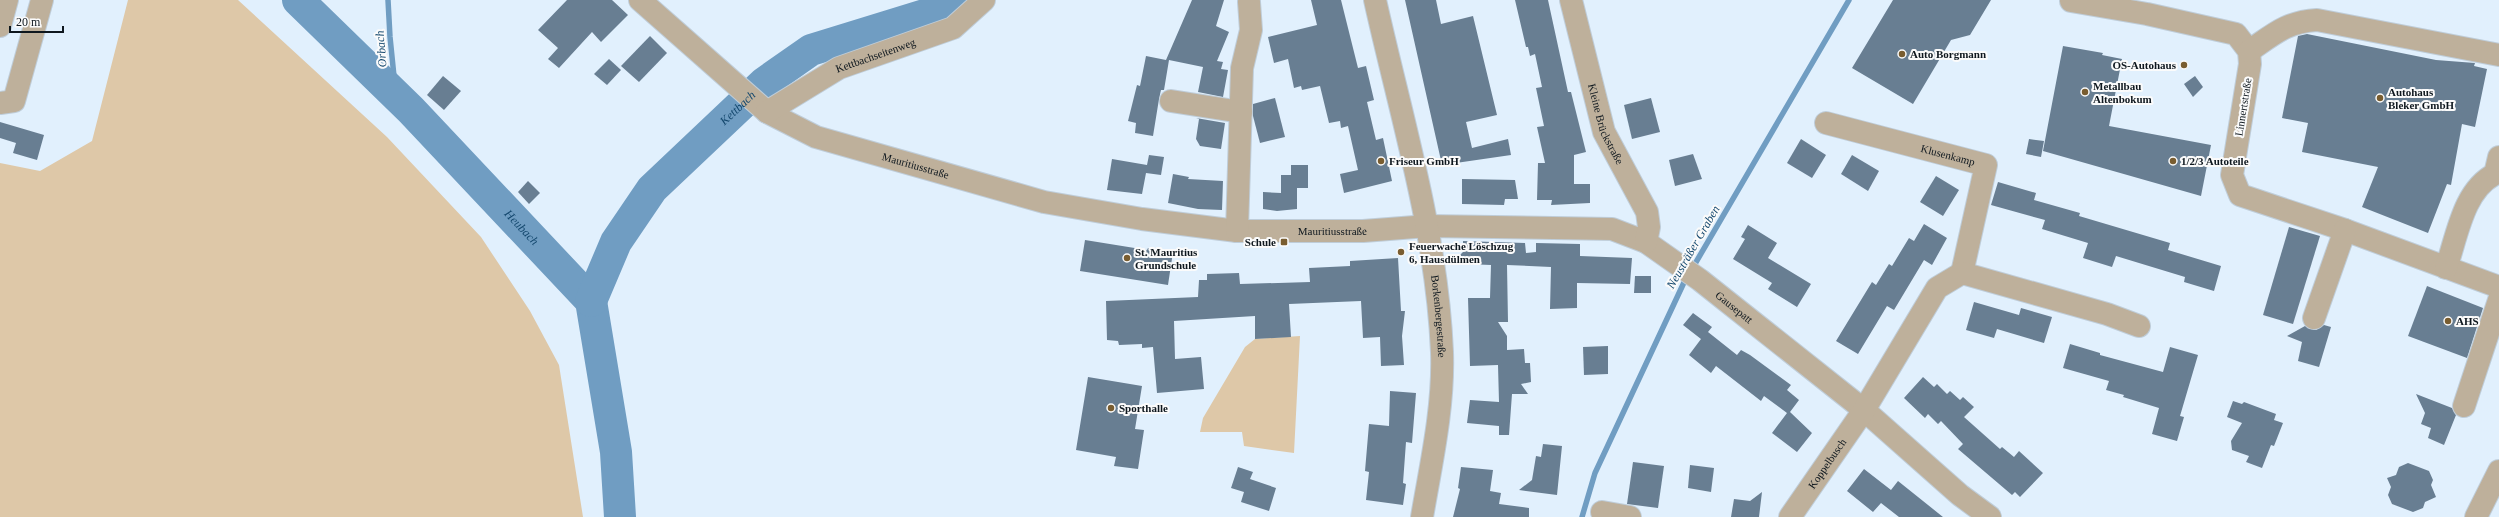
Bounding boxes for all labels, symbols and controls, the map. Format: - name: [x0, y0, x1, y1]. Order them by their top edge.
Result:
- scale bar: [10, 8, 63, 34]
- text: 20 m: [16, 15, 41, 29]
- water label: Orbach: [372, 30, 390, 68]
- street label: Kettbachseitenweg: [834, 36, 917, 75]
- place label: Auto Borgmann: [1910, 48, 1986, 60]
- marker: Auto Borgmann: [1897, 49, 1907, 59]
- place label: OS-Autohaus: [2112, 59, 2177, 71]
- marker: OS-Autohaus: [2179, 60, 2189, 70]
- street label: Linnertstraße: [2232, 77, 2254, 137]
- place label: Metallbau Altenbokum: [2093, 80, 2152, 105]
- street label: Kleine Brückstraße: [1586, 82, 1626, 166]
- place label: Autohaus Bleker GmbH: [2388, 86, 2455, 111]
- marker: Metallbau Altenbokum: [2080, 87, 2090, 97]
- water label: Kettbach: [716, 88, 758, 129]
- marker: Autohaus Bleker GmbH: [2375, 93, 2385, 103]
- street label: Klusenkamp: [1919, 142, 1977, 168]
- street label: Mauritiusstraße: [881, 150, 951, 181]
- place label: Friseur GmbH: [1389, 155, 1459, 167]
- place label: 1/2/3 Autoteile: [2181, 155, 2249, 167]
- marker: Friseur GmbH: [1376, 156, 1386, 166]
- marker: 1/2/3 Autoteile: [2168, 156, 2178, 166]
- water label: Neusträßer Graben: [1663, 203, 1722, 292]
- water label: Heubach: [501, 206, 542, 248]
- street label: Mauritiusstraße: [1298, 225, 1367, 237]
- place label: Schule: [1245, 236, 1276, 248]
- marker: Schule: [1279, 237, 1289, 247]
- place label: Feuerwache Löschzug 6, Hausdülmen: [1409, 240, 1514, 265]
- place label: St. Mauritius Grundschule: [1135, 246, 1198, 271]
- marker: Feuerwache Löschzug 6, Hausdülmen: [1396, 247, 1406, 257]
- marker: St. Mauritius Grundschule: [1122, 253, 1132, 263]
- street label: Borkenbergestraße: [1429, 274, 1448, 358]
- street label: Gausepatt: [1713, 289, 1755, 326]
- place label: AHS: [2456, 315, 2479, 327]
- marker: AHS: [2443, 316, 2453, 326]
- place label: Sporthalle: [1119, 402, 1168, 414]
- marker: Sporthalle: [1106, 403, 1116, 413]
- street label: Koppelbusch: [1806, 436, 1849, 491]

